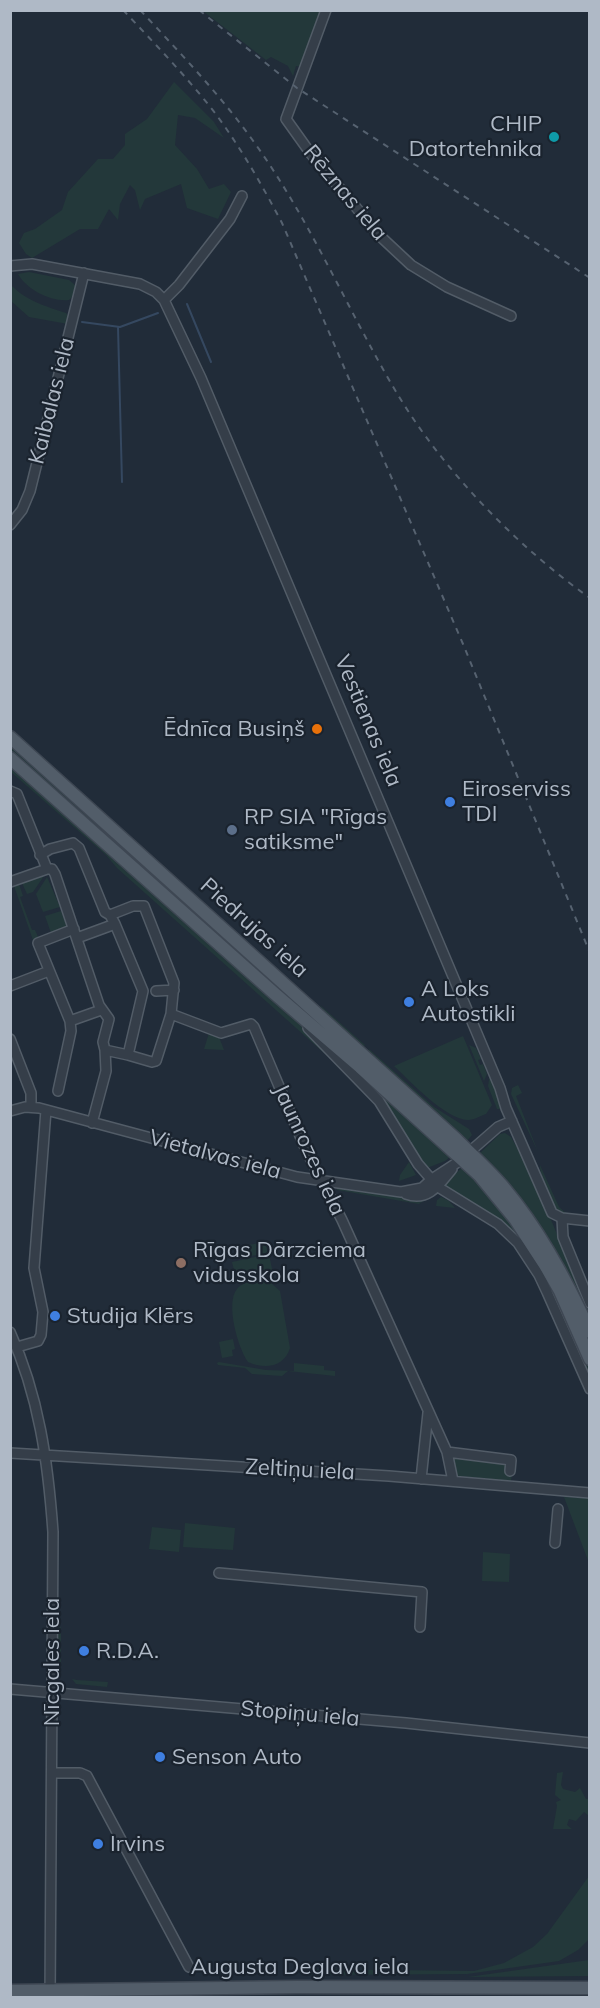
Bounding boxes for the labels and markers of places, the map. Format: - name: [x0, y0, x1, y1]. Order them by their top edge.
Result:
- place label: CHIP Datortehnika: [409, 111, 542, 162]
- marker: CHIP Datortehnika: [547, 130, 561, 144]
- place label: Ēdnīca Busiņš: [163, 716, 305, 742]
- marker: Ēdnīca Busiņš: [310, 722, 324, 736]
- place label: Eiroserviss TDI: [462, 776, 571, 828]
- marker: Eiroserviss TDI: [443, 795, 457, 809]
- place label: RP SIA "Rīgas satiksme": [244, 804, 387, 855]
- marker: RP SIA "Rīgas satiksme": [225, 823, 239, 837]
- place label: A Loks Autostikli: [421, 976, 516, 1028]
- marker: A Loks Autostikli: [402, 995, 416, 1009]
- place label: Rīgas Dārzciema vidusskola: [193, 1237, 366, 1288]
- marker: Rīgas Dārzciema vidusskola: [174, 1256, 188, 1270]
- place label: Studija Klērs: [67, 1303, 194, 1329]
- marker: Studija Klērs: [48, 1309, 62, 1323]
- place label: R.D.A.: [96, 1638, 159, 1664]
- marker: R.D.A.: [77, 1644, 91, 1658]
- place label: Senson Auto: [172, 1744, 302, 1770]
- marker: Senson Auto: [153, 1750, 167, 1764]
- place label: Irvins: [110, 1831, 165, 1857]
- marker: Irvins: [91, 1837, 105, 1851]

